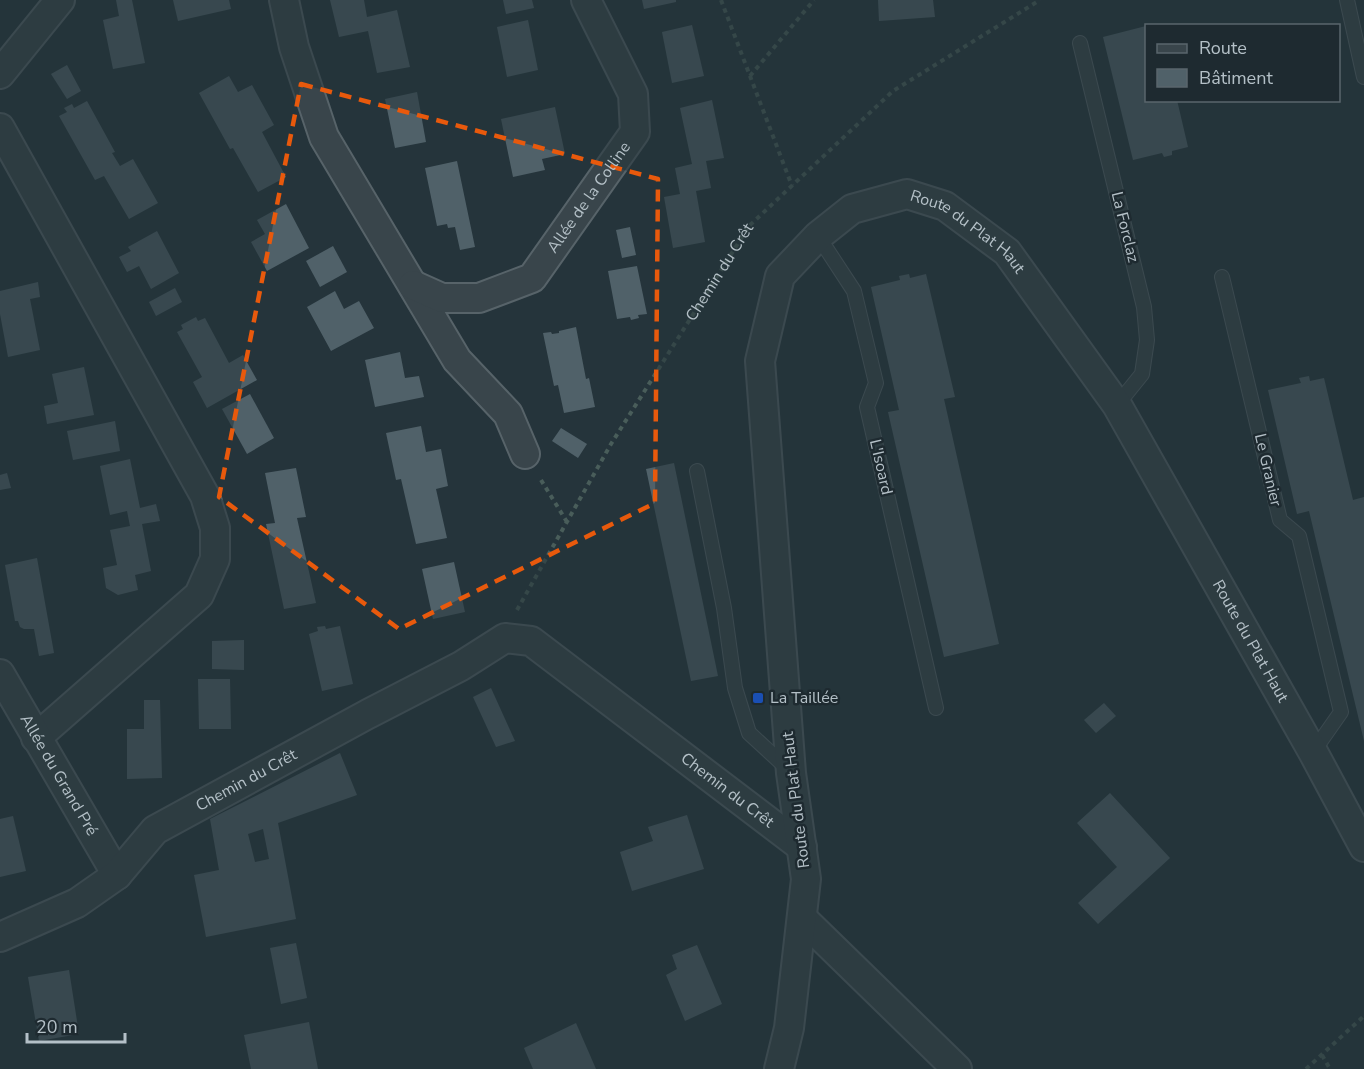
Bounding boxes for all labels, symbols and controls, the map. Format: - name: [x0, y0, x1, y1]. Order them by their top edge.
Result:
- legend: [1145, 24, 1340, 102]
- text: Route: [1199, 36, 1247, 60]
- text: Bâtiment: [1199, 66, 1273, 90]
- street label: Allée de la Colline: [542, 137, 636, 258]
- street label: Route du Plat Haut: [907, 185, 1030, 279]
- street label: La Forclaz: [1106, 189, 1144, 265]
- street label: Chemin du Crêt: [680, 219, 759, 325]
- street label: Le Granier: [1249, 431, 1287, 509]
- street label: L'Isoard: [864, 437, 898, 497]
- street label: Route du Plat Haut: [1207, 576, 1294, 707]
- place label: La Taillée: [770, 687, 838, 709]
- marker: La Taillée: [751, 691, 765, 705]
- street label: Allée du Grand Pré: [15, 710, 103, 840]
- street label: Route du Plat Haut: [777, 730, 815, 869]
- street label: Chemin du Crêt: [192, 744, 301, 817]
- street label: Chemin du Crêt: [676, 748, 779, 833]
- scale bar: [27, 1006, 124, 1044]
- text: 20 m: [36, 1015, 78, 1039]

